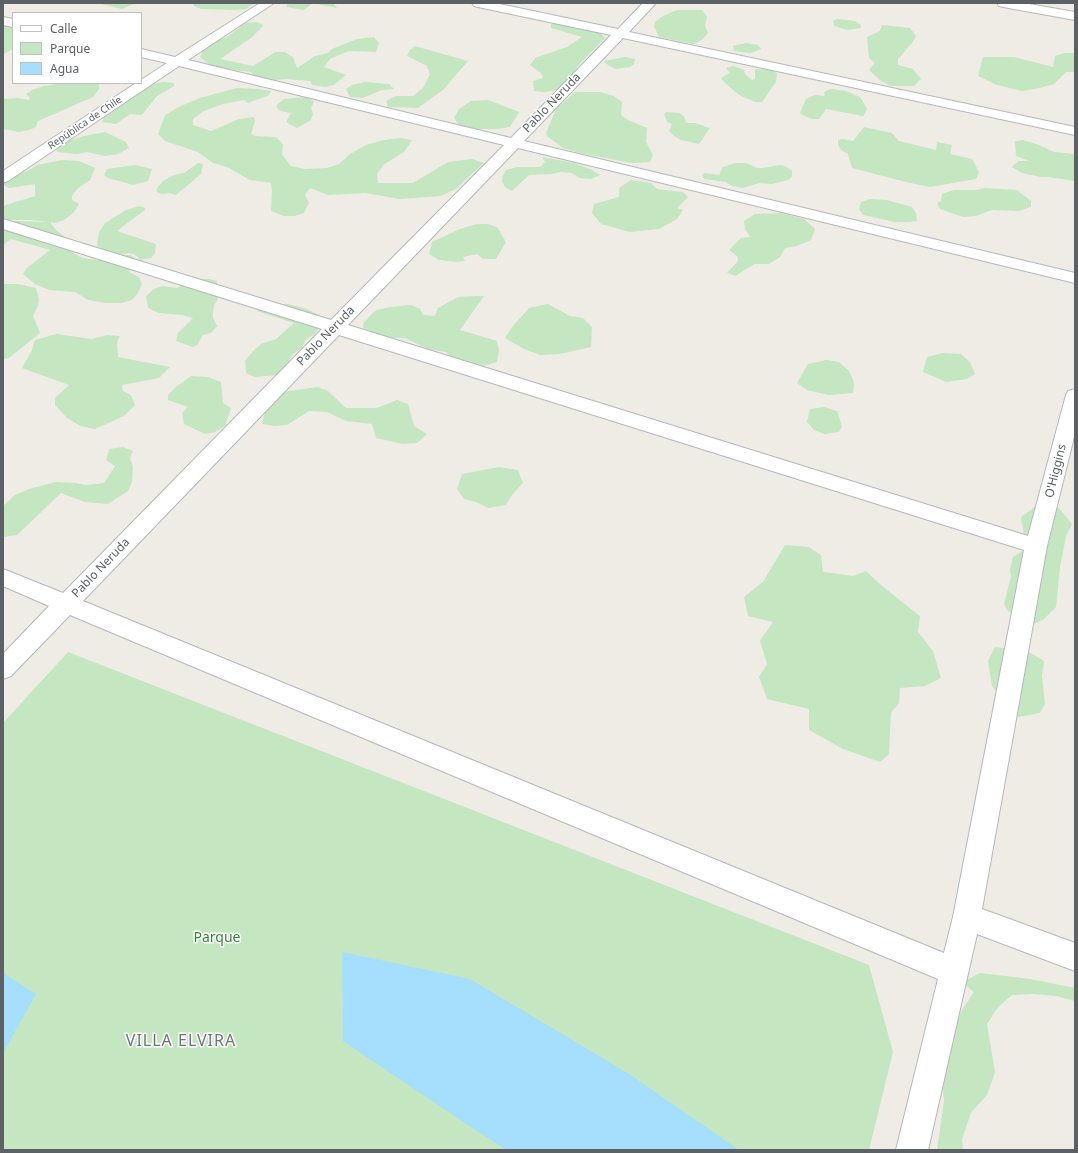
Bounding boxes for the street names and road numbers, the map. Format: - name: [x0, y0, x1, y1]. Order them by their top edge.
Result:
- street label: Pablo Neruda: [520, 70, 584, 136]
- street label: República de Chile: [46, 94, 124, 152]
- street label: Pablo Neruda: [294, 303, 358, 369]
- street label: O'Higgins: [1042, 443, 1070, 499]
- street label: Pablo Neruda: [69, 535, 133, 601]

